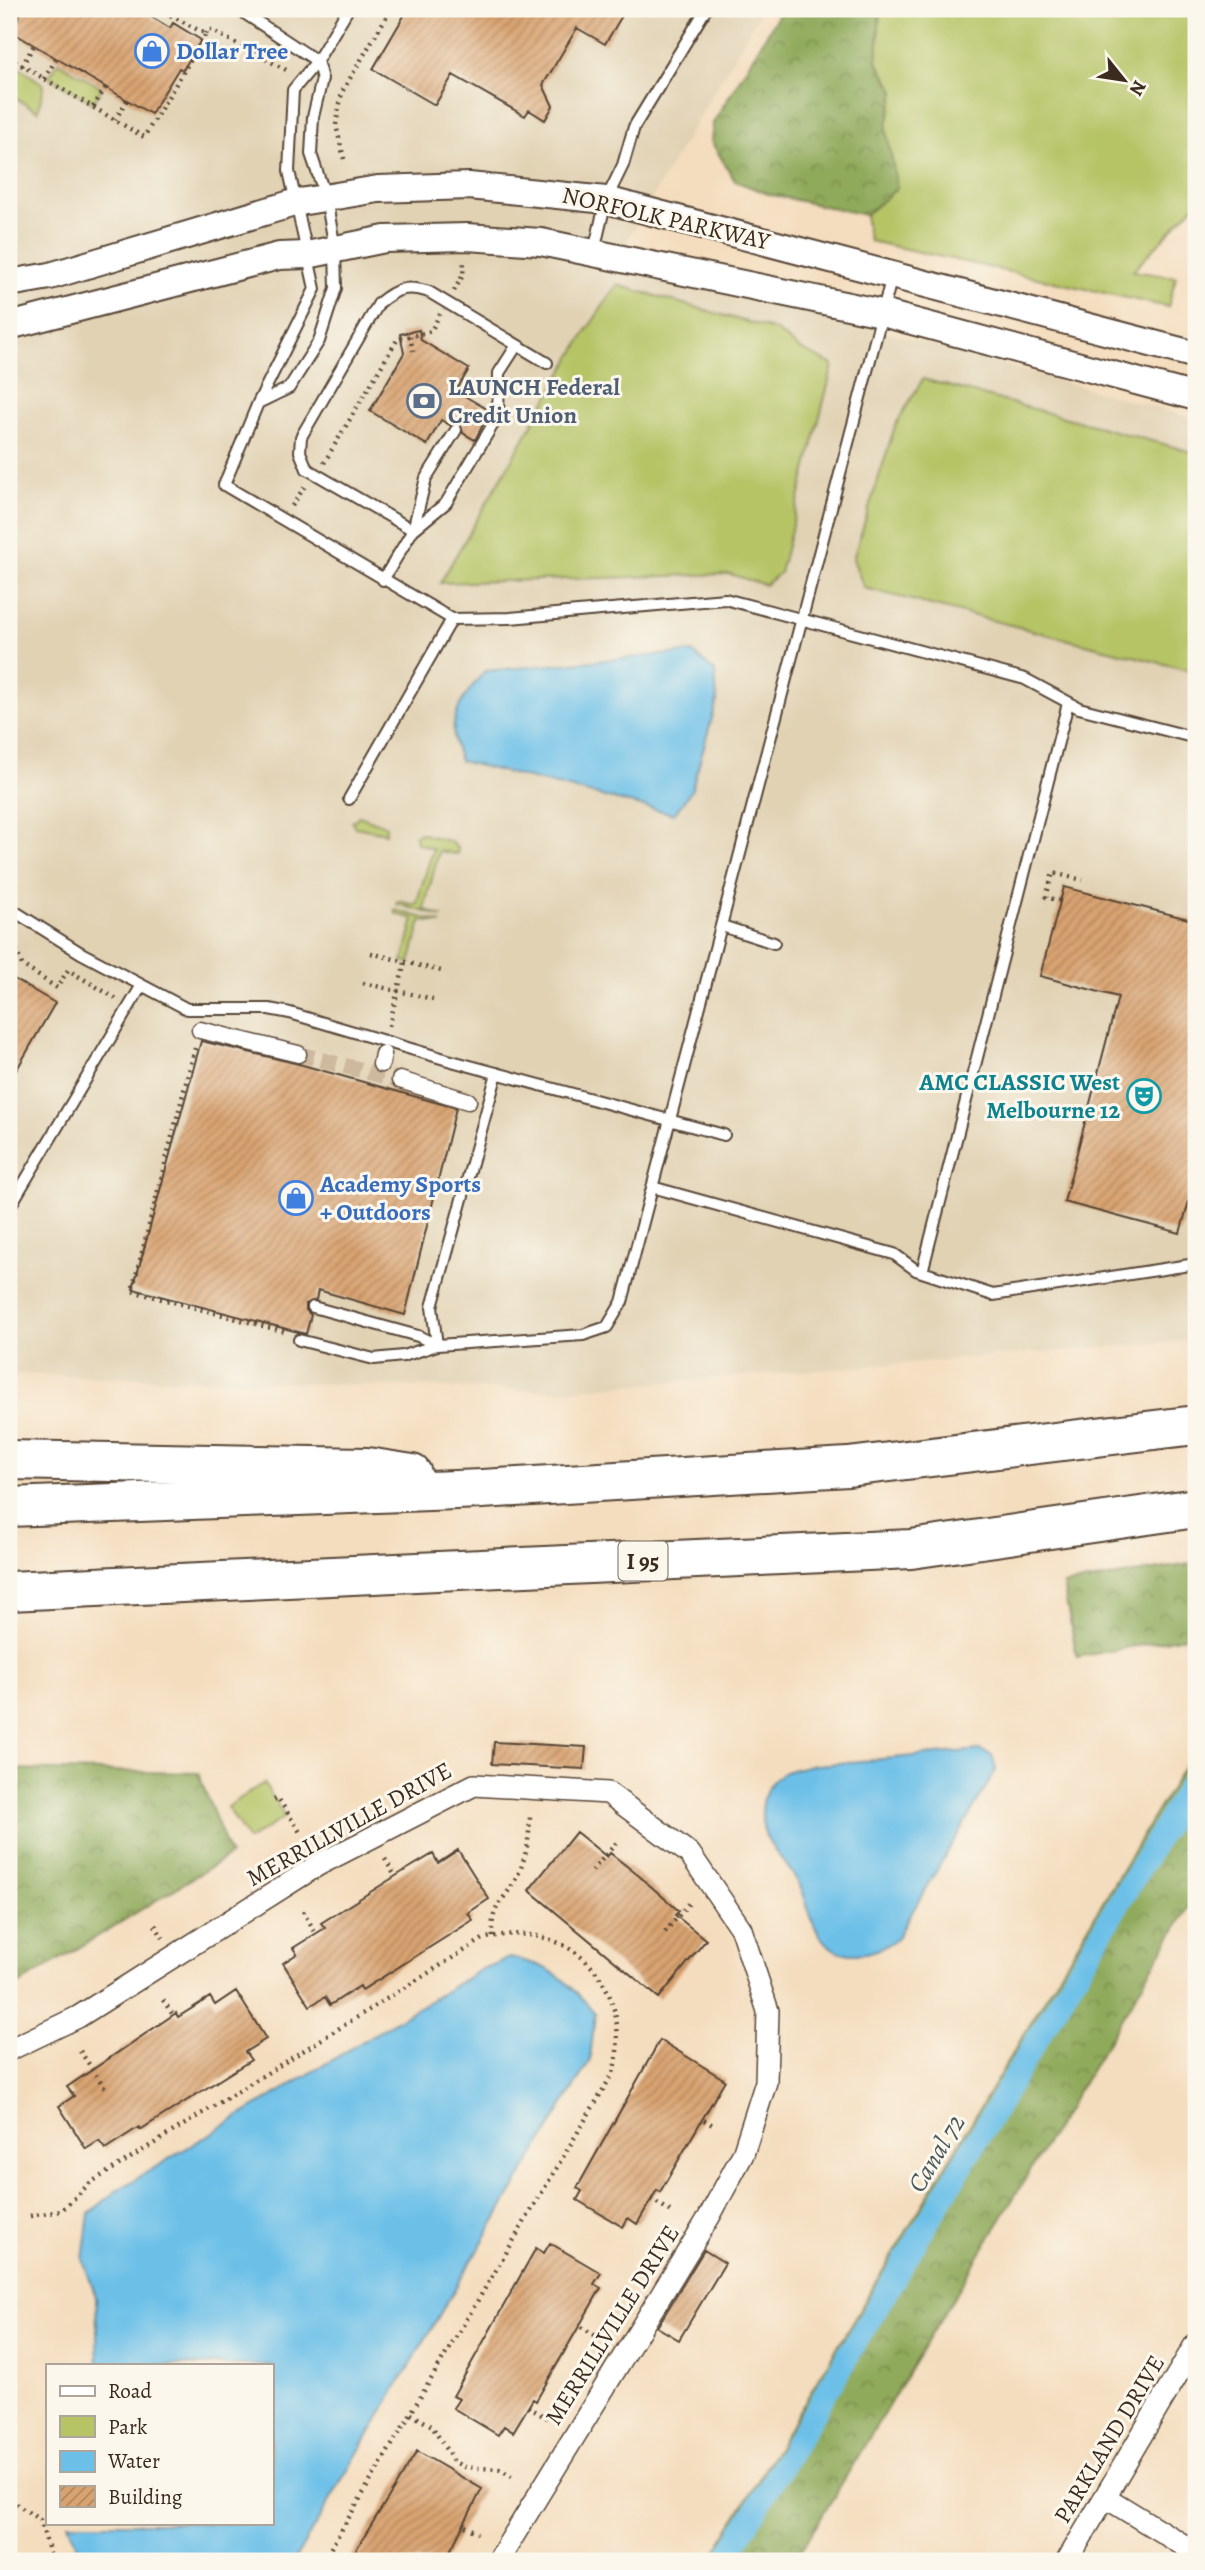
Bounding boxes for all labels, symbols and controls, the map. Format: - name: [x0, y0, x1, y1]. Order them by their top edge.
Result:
- shop icon: Dollar Tree: [133, 32, 171, 70]
- place label: Dollar Tree: [176, 35, 288, 67]
- north arrow: [1090, 46, 1160, 116]
- text: N: [1123, 76, 1153, 101]
- street label: NORFOLK PARKWAY: [559, 179, 774, 258]
- place label: LAUNCH Federal Credit Union: [448, 371, 621, 431]
- bank icon: LAUNCH Federal Credit Union: [405, 382, 443, 420]
- place label: AMC CLASSIC West Melbourne 12: [918, 1066, 1120, 1126]
- theatre icon: AMC CLASSIC West Melbourne 12: [1125, 1077, 1163, 1115]
- place label: Academy Sports + Outdoors: [319, 1168, 481, 1228]
- shop icon: Academy Sports + Outdoors: [277, 1179, 315, 1217]
- road number: I 95: [618, 1542, 668, 1580]
- street label: MERRILLVILLE DRIVE: [241, 1754, 457, 1894]
- water label: Canal 72: [899, 2108, 973, 2199]
- street label: MERRILLVILLE DRIVE: [537, 2219, 687, 2431]
- street label: PARKLAND DRIVE: [1046, 2349, 1172, 2529]
- legend: [46, 2364, 273, 2524]
- text: Road: [108, 2377, 152, 2405]
- text: Park: [108, 2413, 148, 2441]
- text: Water: [107, 2447, 160, 2475]
- text: Building: [108, 2483, 183, 2511]

